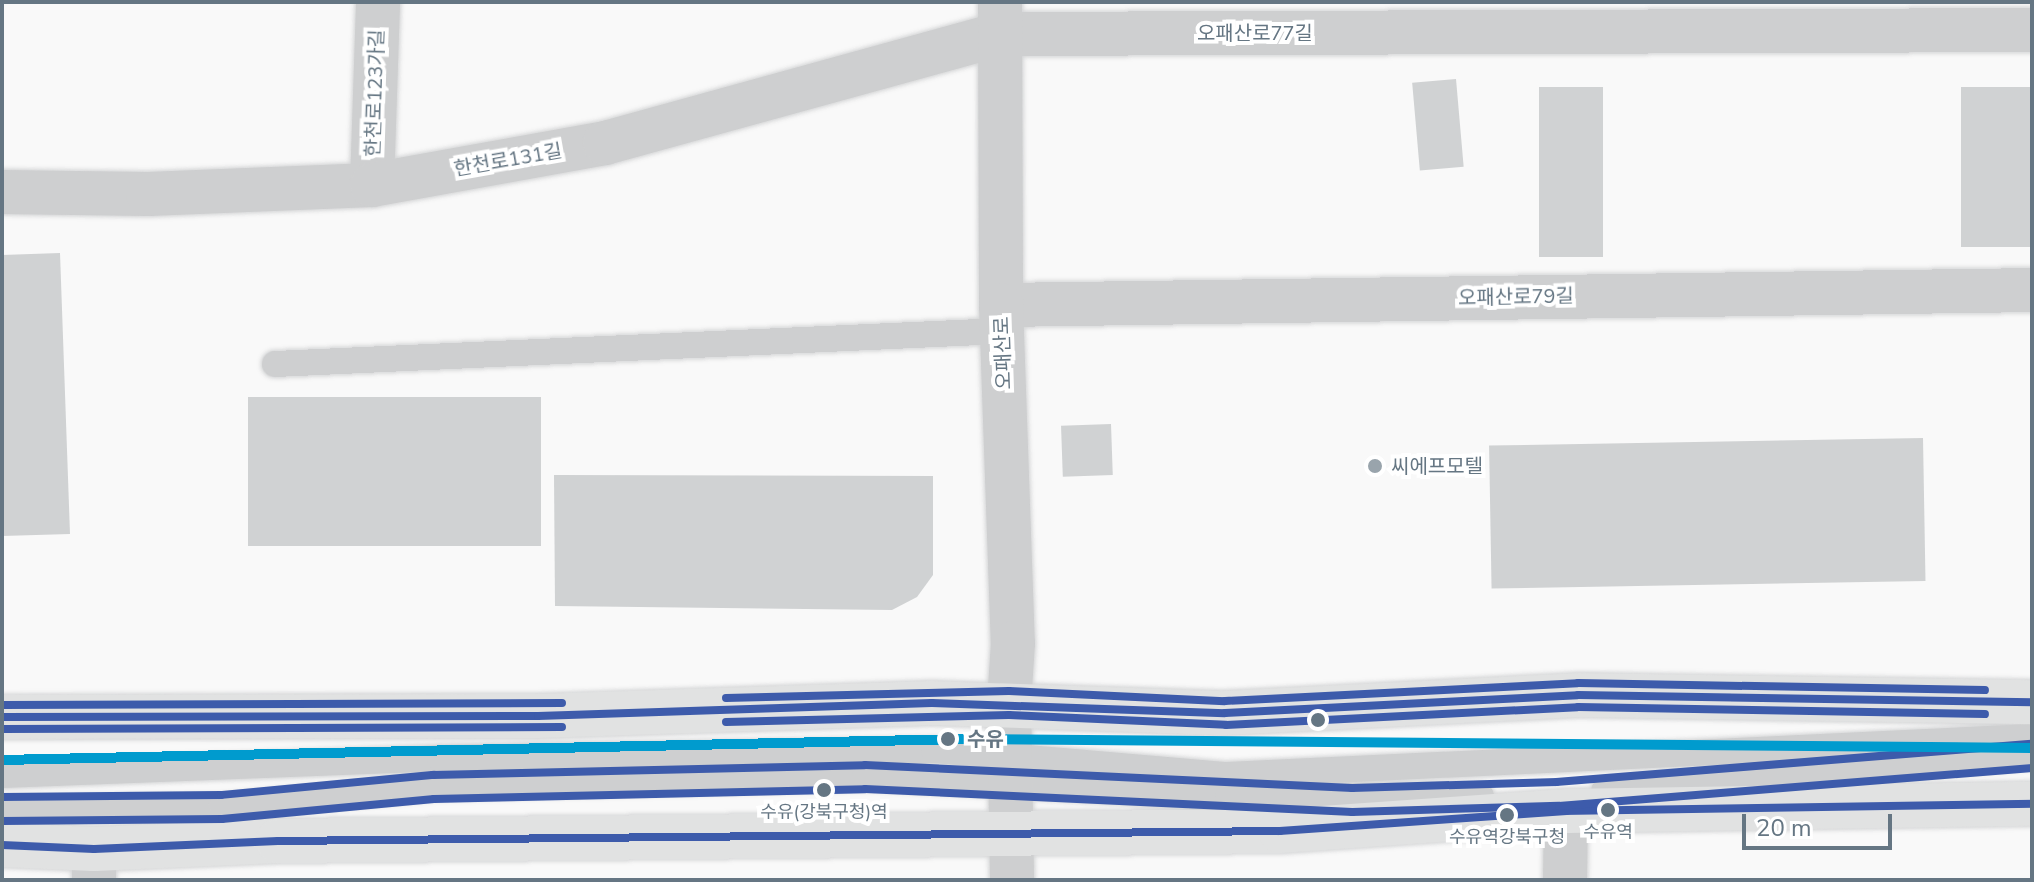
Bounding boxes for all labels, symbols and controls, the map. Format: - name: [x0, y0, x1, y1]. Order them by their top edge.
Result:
- street label: 오패산로77길: [1197, 21, 1313, 45]
- street label: 한천로123가길: [361, 29, 389, 157]
- street label: 한천로131길: [452, 139, 564, 181]
- street label: 오패산로79길: [1458, 284, 1574, 310]
- street label: 오패산로: [990, 316, 1016, 390]
- place label: 씨에프모텔: [1391, 454, 1483, 478]
- marker: 씨에프모텔: [1366, 457, 1384, 475]
- unlabelled marker: [1310, 712, 1326, 728]
- marker: 수유: [936, 727, 960, 751]
- place label: 수유: [967, 727, 1004, 751]
- marker: 수유(강북구청)역: [816, 782, 832, 798]
- scale bar: [1746, 798, 1896, 848]
- place label: 수유(강북구청)역: [760, 801, 888, 823]
- marker: 수유역: [1600, 802, 1616, 818]
- marker: 수유역강북구청: [1499, 807, 1515, 823]
- text: 20 m: [1756, 812, 1812, 844]
- place label: 수유역: [1583, 821, 1633, 843]
- place label: 수유역강북구청: [1449, 826, 1565, 848]

